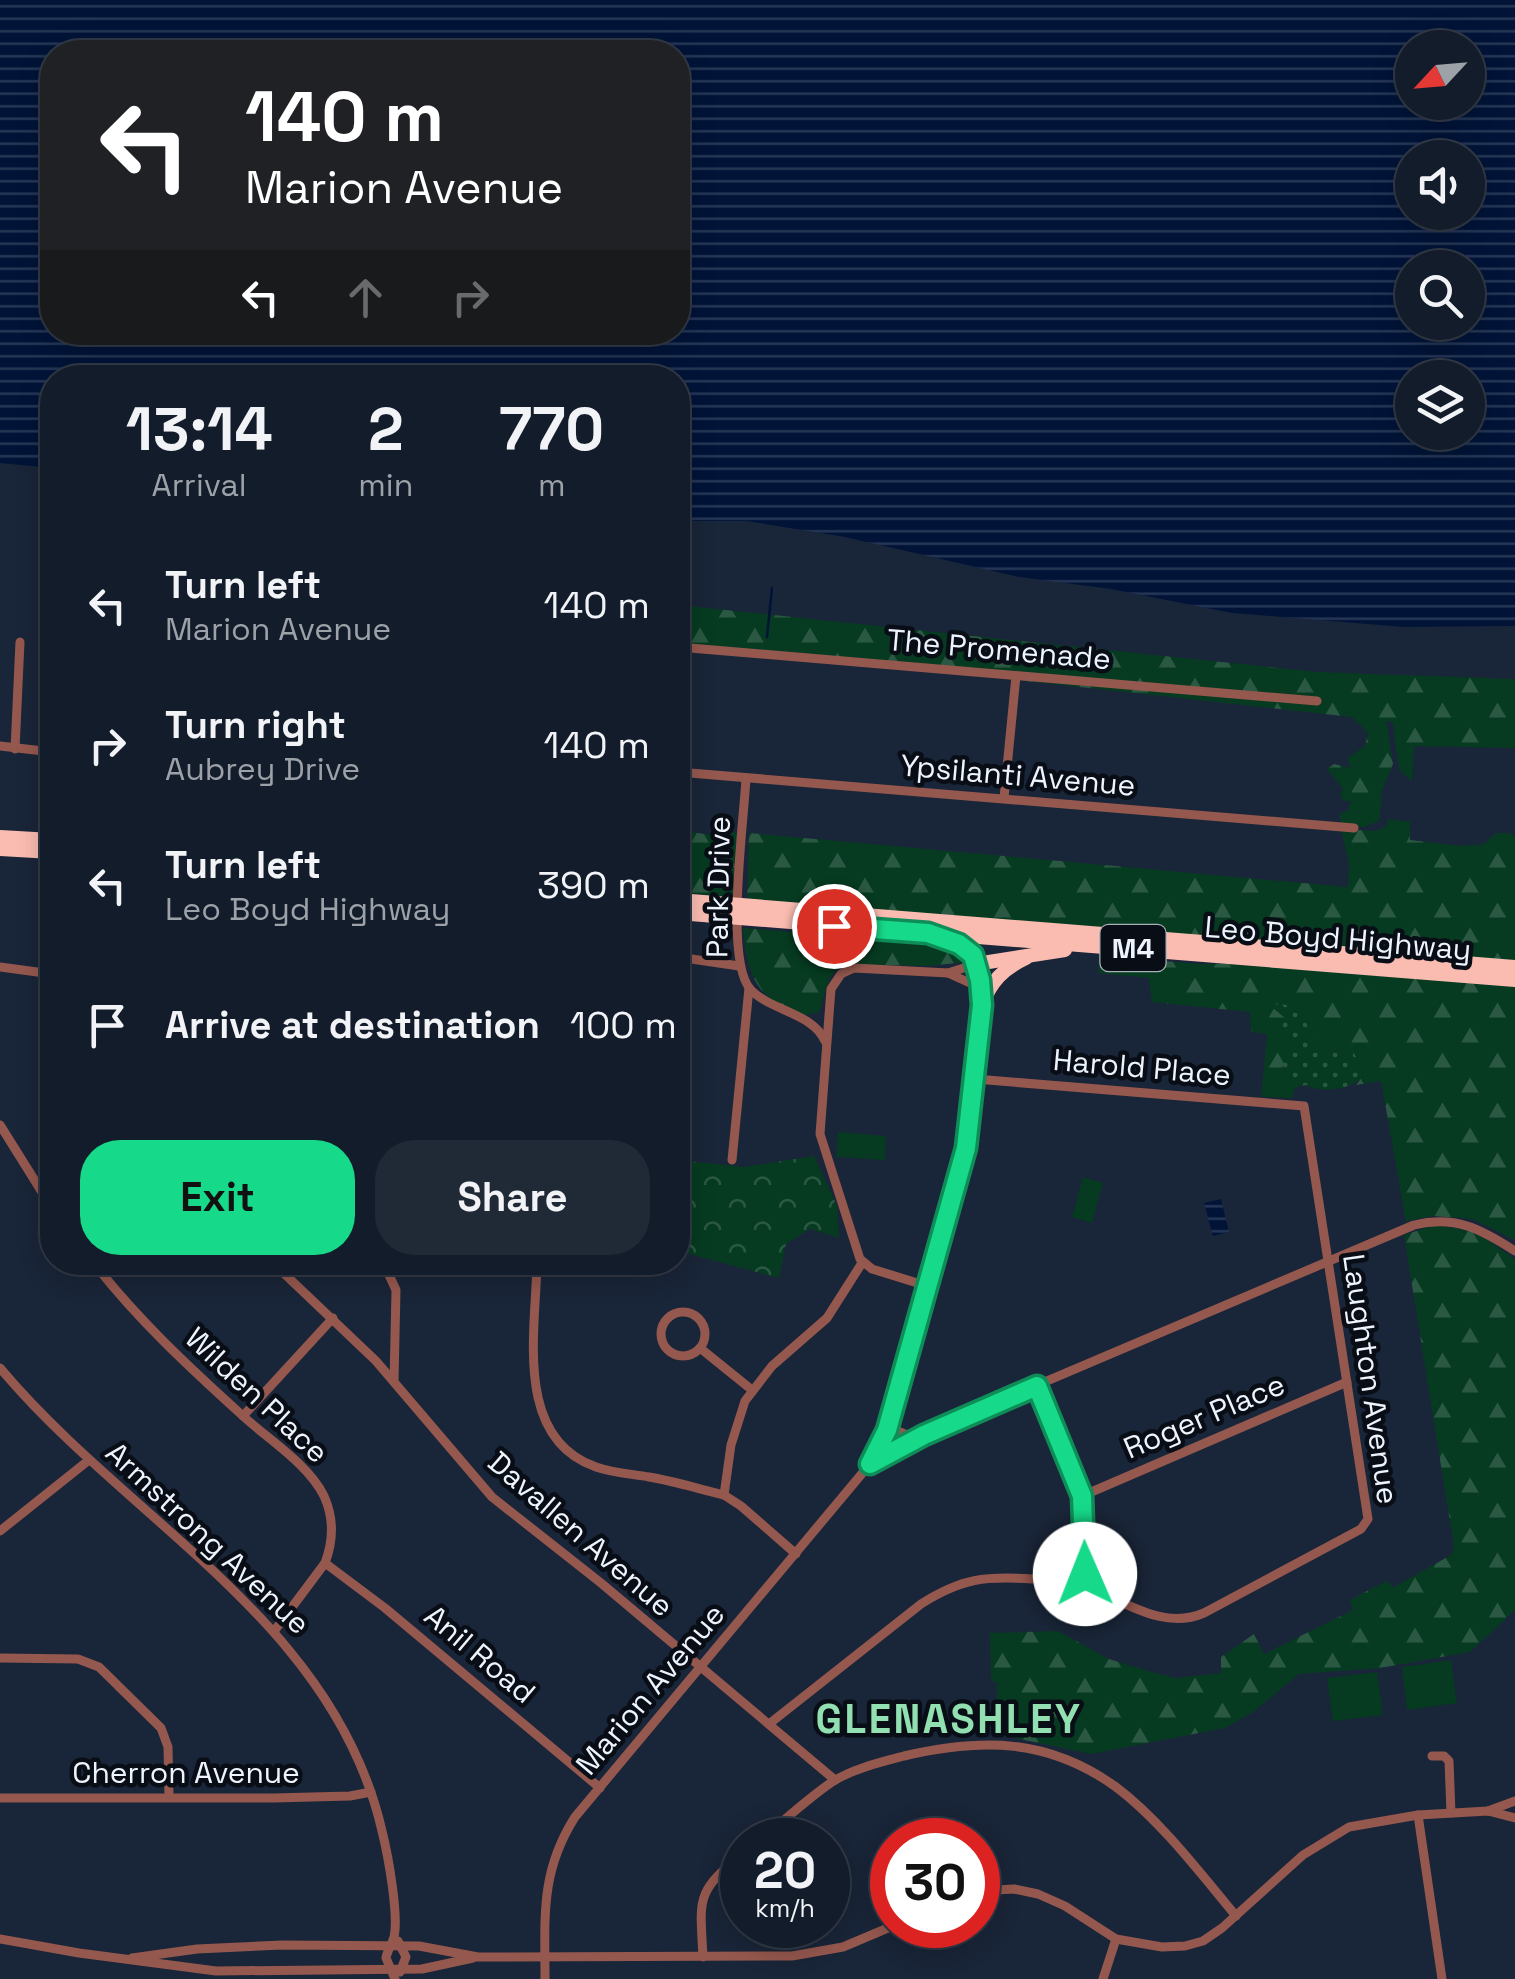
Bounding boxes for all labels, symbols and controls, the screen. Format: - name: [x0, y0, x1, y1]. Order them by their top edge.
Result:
- north arrow: [1395, 30, 1485, 120]
- map controls: [1395, 30, 1485, 450]
- text: 140 m: [245, 72, 444, 161]
- icon: left: [80, 80, 210, 210]
- button: sound: [1395, 140, 1485, 230]
- text: Marion Avenue: [245, 159, 563, 216]
- button: search: [1395, 250, 1485, 340]
- icon: left: [233, 270, 288, 325]
- icon: ahead: [338, 270, 393, 325]
- icon: right: [443, 270, 498, 325]
- button: layers: [1395, 360, 1485, 450]
- text: 13:14: [126, 391, 273, 468]
- text: 2: [368, 391, 404, 468]
- text: 770: [499, 391, 604, 468]
- text: Arrival: [152, 465, 247, 505]
- text: min: [358, 465, 413, 505]
- text: m: [538, 465, 565, 505]
- text: Turn left: [165, 561, 321, 609]
- icon: left: [80, 578, 135, 633]
- text: 140 m: [544, 581, 650, 629]
- text: Marion Avenue: [165, 609, 391, 649]
- street label: The Promenade: [885, 620, 1113, 678]
- text: Turn right: [165, 701, 346, 749]
- icon: right: [80, 718, 135, 773]
- text: 140 m: [544, 721, 650, 769]
- street label: Ypsilanti Avenue: [899, 745, 1137, 805]
- text: Aubrey Drive: [165, 749, 360, 789]
- street label: Park Drive: [697, 816, 739, 958]
- text: Turn left: [165, 841, 321, 889]
- icon: left: [80, 858, 135, 913]
- text: 390 m: [537, 861, 650, 909]
- pin: [792, 884, 877, 969]
- text: Leo Boyd Highway: [165, 889, 450, 929]
- icon: arrive: [807, 899, 862, 954]
- street label: Leo Boyd Highway: [1203, 907, 1473, 969]
- road number: M4: [1100, 925, 1166, 971]
- icon: arrive: [80, 998, 135, 1053]
- text: Arrive at destination: [165, 1001, 540, 1049]
- text: 100 m: [570, 1001, 677, 1049]
- street label: Harold Place: [1051, 1040, 1233, 1094]
- button: Exit: [80, 1140, 355, 1255]
- button: Share: [375, 1140, 650, 1255]
- street label: Laughton Avenue: [1334, 1251, 1408, 1507]
- street label: Wilden Place: [177, 1319, 337, 1471]
- street label: Roger Place: [1117, 1365, 1291, 1467]
- street label: Armstrong Avenue: [98, 1433, 318, 1643]
- street label: Davallen Avenue: [480, 1443, 682, 1625]
- position arrow: [1033, 1522, 1137, 1626]
- street label: Marion Avenue: [567, 1595, 733, 1783]
- street label: Anil Road: [416, 1596, 544, 1712]
- district label: GLENASHLEY: [816, 1694, 1082, 1745]
- street label: Cherron Avenue: [72, 1753, 300, 1792]
- speed limit sign: 30: [870, 1818, 1000, 1948]
- text: 20: [754, 1839, 816, 1903]
- text: km/h: [755, 1892, 815, 1924]

